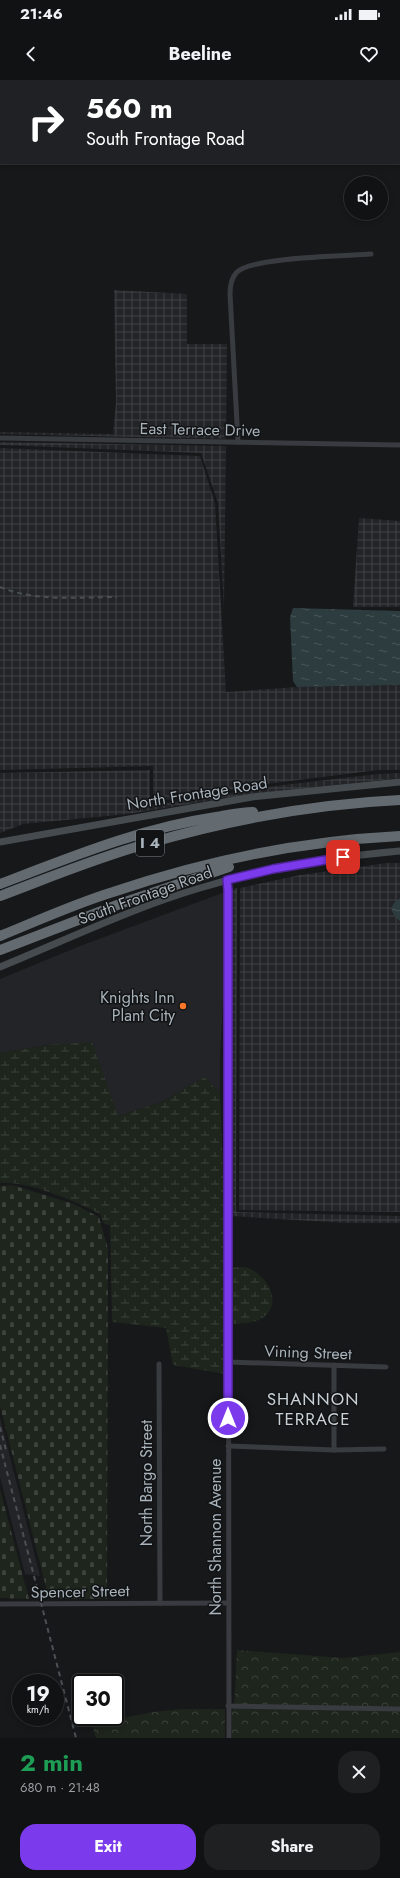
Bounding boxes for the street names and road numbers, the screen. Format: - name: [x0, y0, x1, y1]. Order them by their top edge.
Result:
- street label: East Terrace Drive: [140, 417, 260, 442]
- street label: North Frontage Road: [125, 771, 269, 816]
- road number: I 4: [136, 830, 164, 856]
- street label: South Frontage Road: [75, 861, 215, 930]
- street label: Vining Street: [264, 1339, 352, 1366]
- street label: North Bargo Street: [135, 1420, 158, 1546]
- street label: North Shannon Avenue: [204, 1458, 227, 1616]
- street label: Spencer Street: [30, 1579, 130, 1604]

